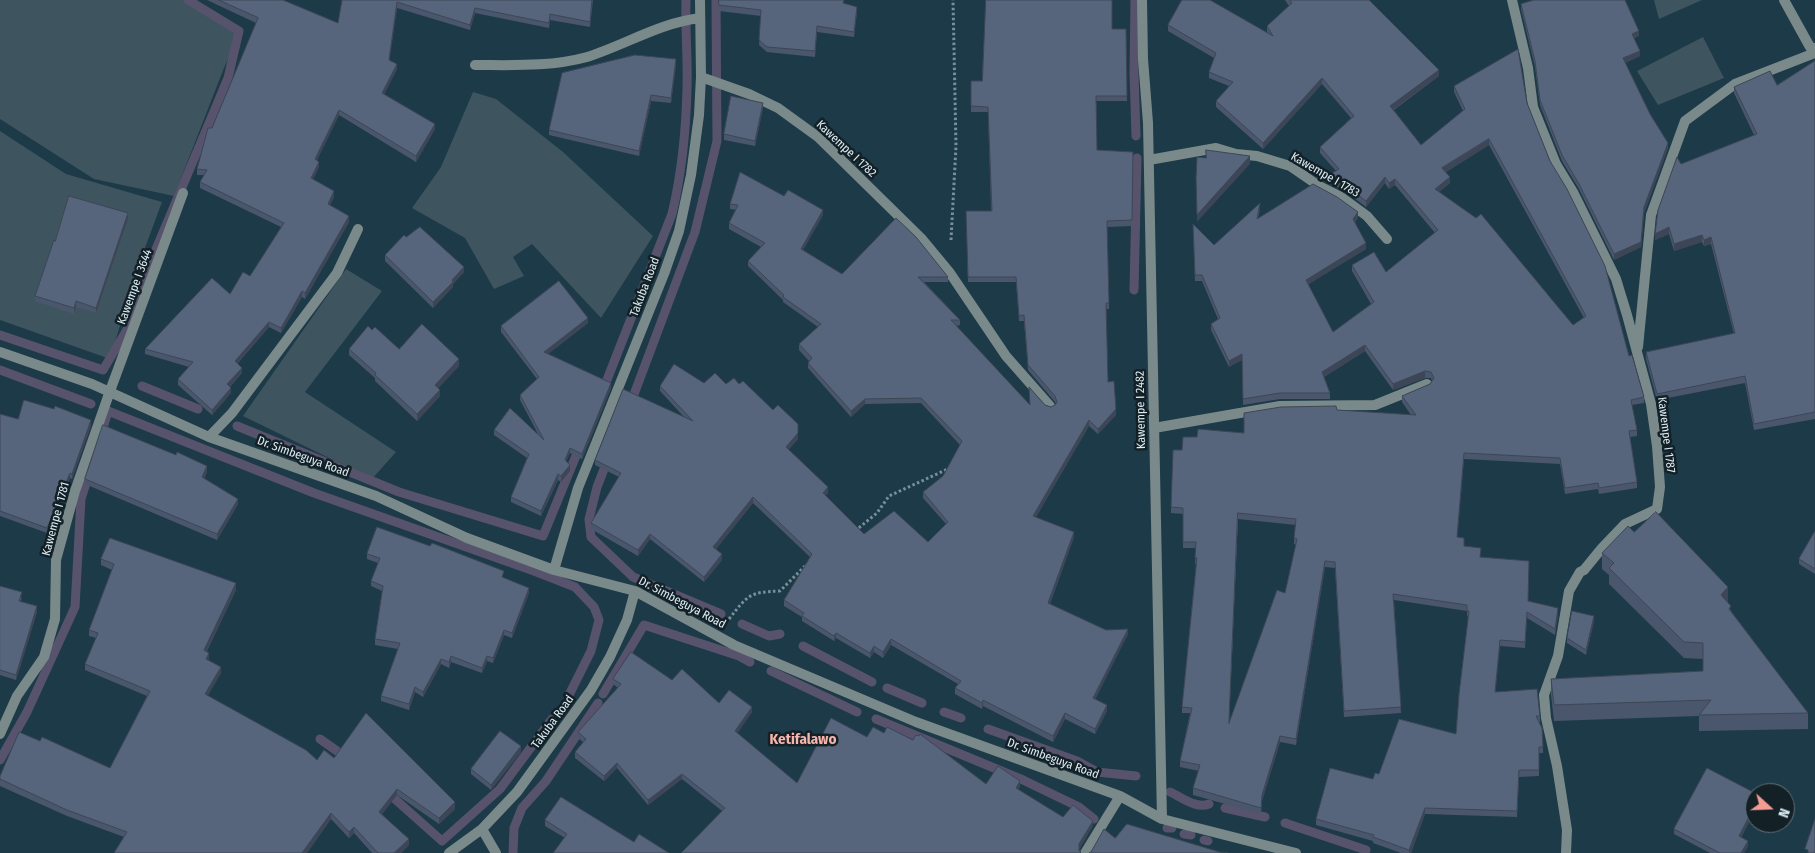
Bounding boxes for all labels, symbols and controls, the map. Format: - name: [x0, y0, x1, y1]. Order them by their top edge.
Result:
- street label: Kawempe I 1782: [813, 118, 879, 180]
- street label: Kawempe I 1783: [1288, 150, 1362, 200]
- street label: Kawempe I 3644: [115, 247, 155, 327]
- street label: Takuba Road: [627, 255, 663, 319]
- street label: Kawempe I 2482: [1133, 371, 1149, 449]
- street label: Kawempe I 1787: [1654, 396, 1678, 474]
- street label: Dr. Simbeguya Road: [255, 434, 351, 480]
- street label: Kawempe I 1781: [39, 480, 73, 558]
- street label: Dr. Simbeguya Road: [636, 574, 728, 632]
- street label: Takuba Road: [529, 692, 577, 752]
- district label: Ketifalawo: [770, 731, 836, 749]
- street label: Dr. Simbeguya Road: [1005, 736, 1101, 782]
- north arrow: [1745, 783, 1795, 833]
- text: N: [1774, 806, 1793, 820]

